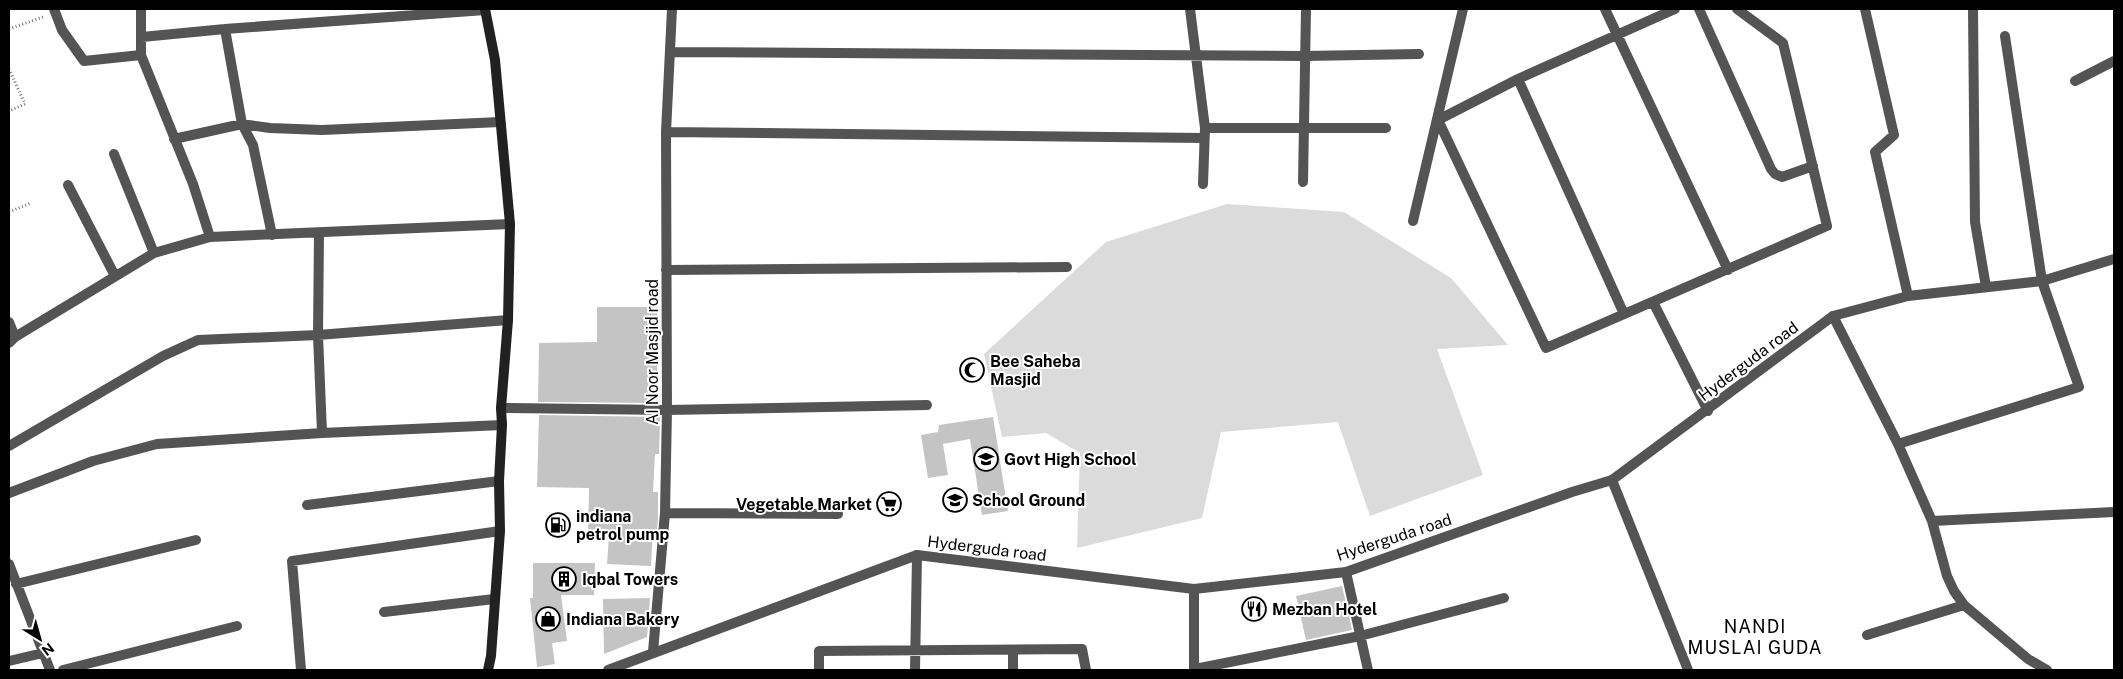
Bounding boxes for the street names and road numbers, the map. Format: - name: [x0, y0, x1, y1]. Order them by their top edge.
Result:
- street label: AI Noor Masjid road: [643, 279, 662, 425]
- street label: Hyderguda road: [1695, 318, 1802, 405]
- street label: Hyderguda road: [1334, 510, 1454, 565]
- street label: Hyderguda road: [926, 532, 1048, 565]

